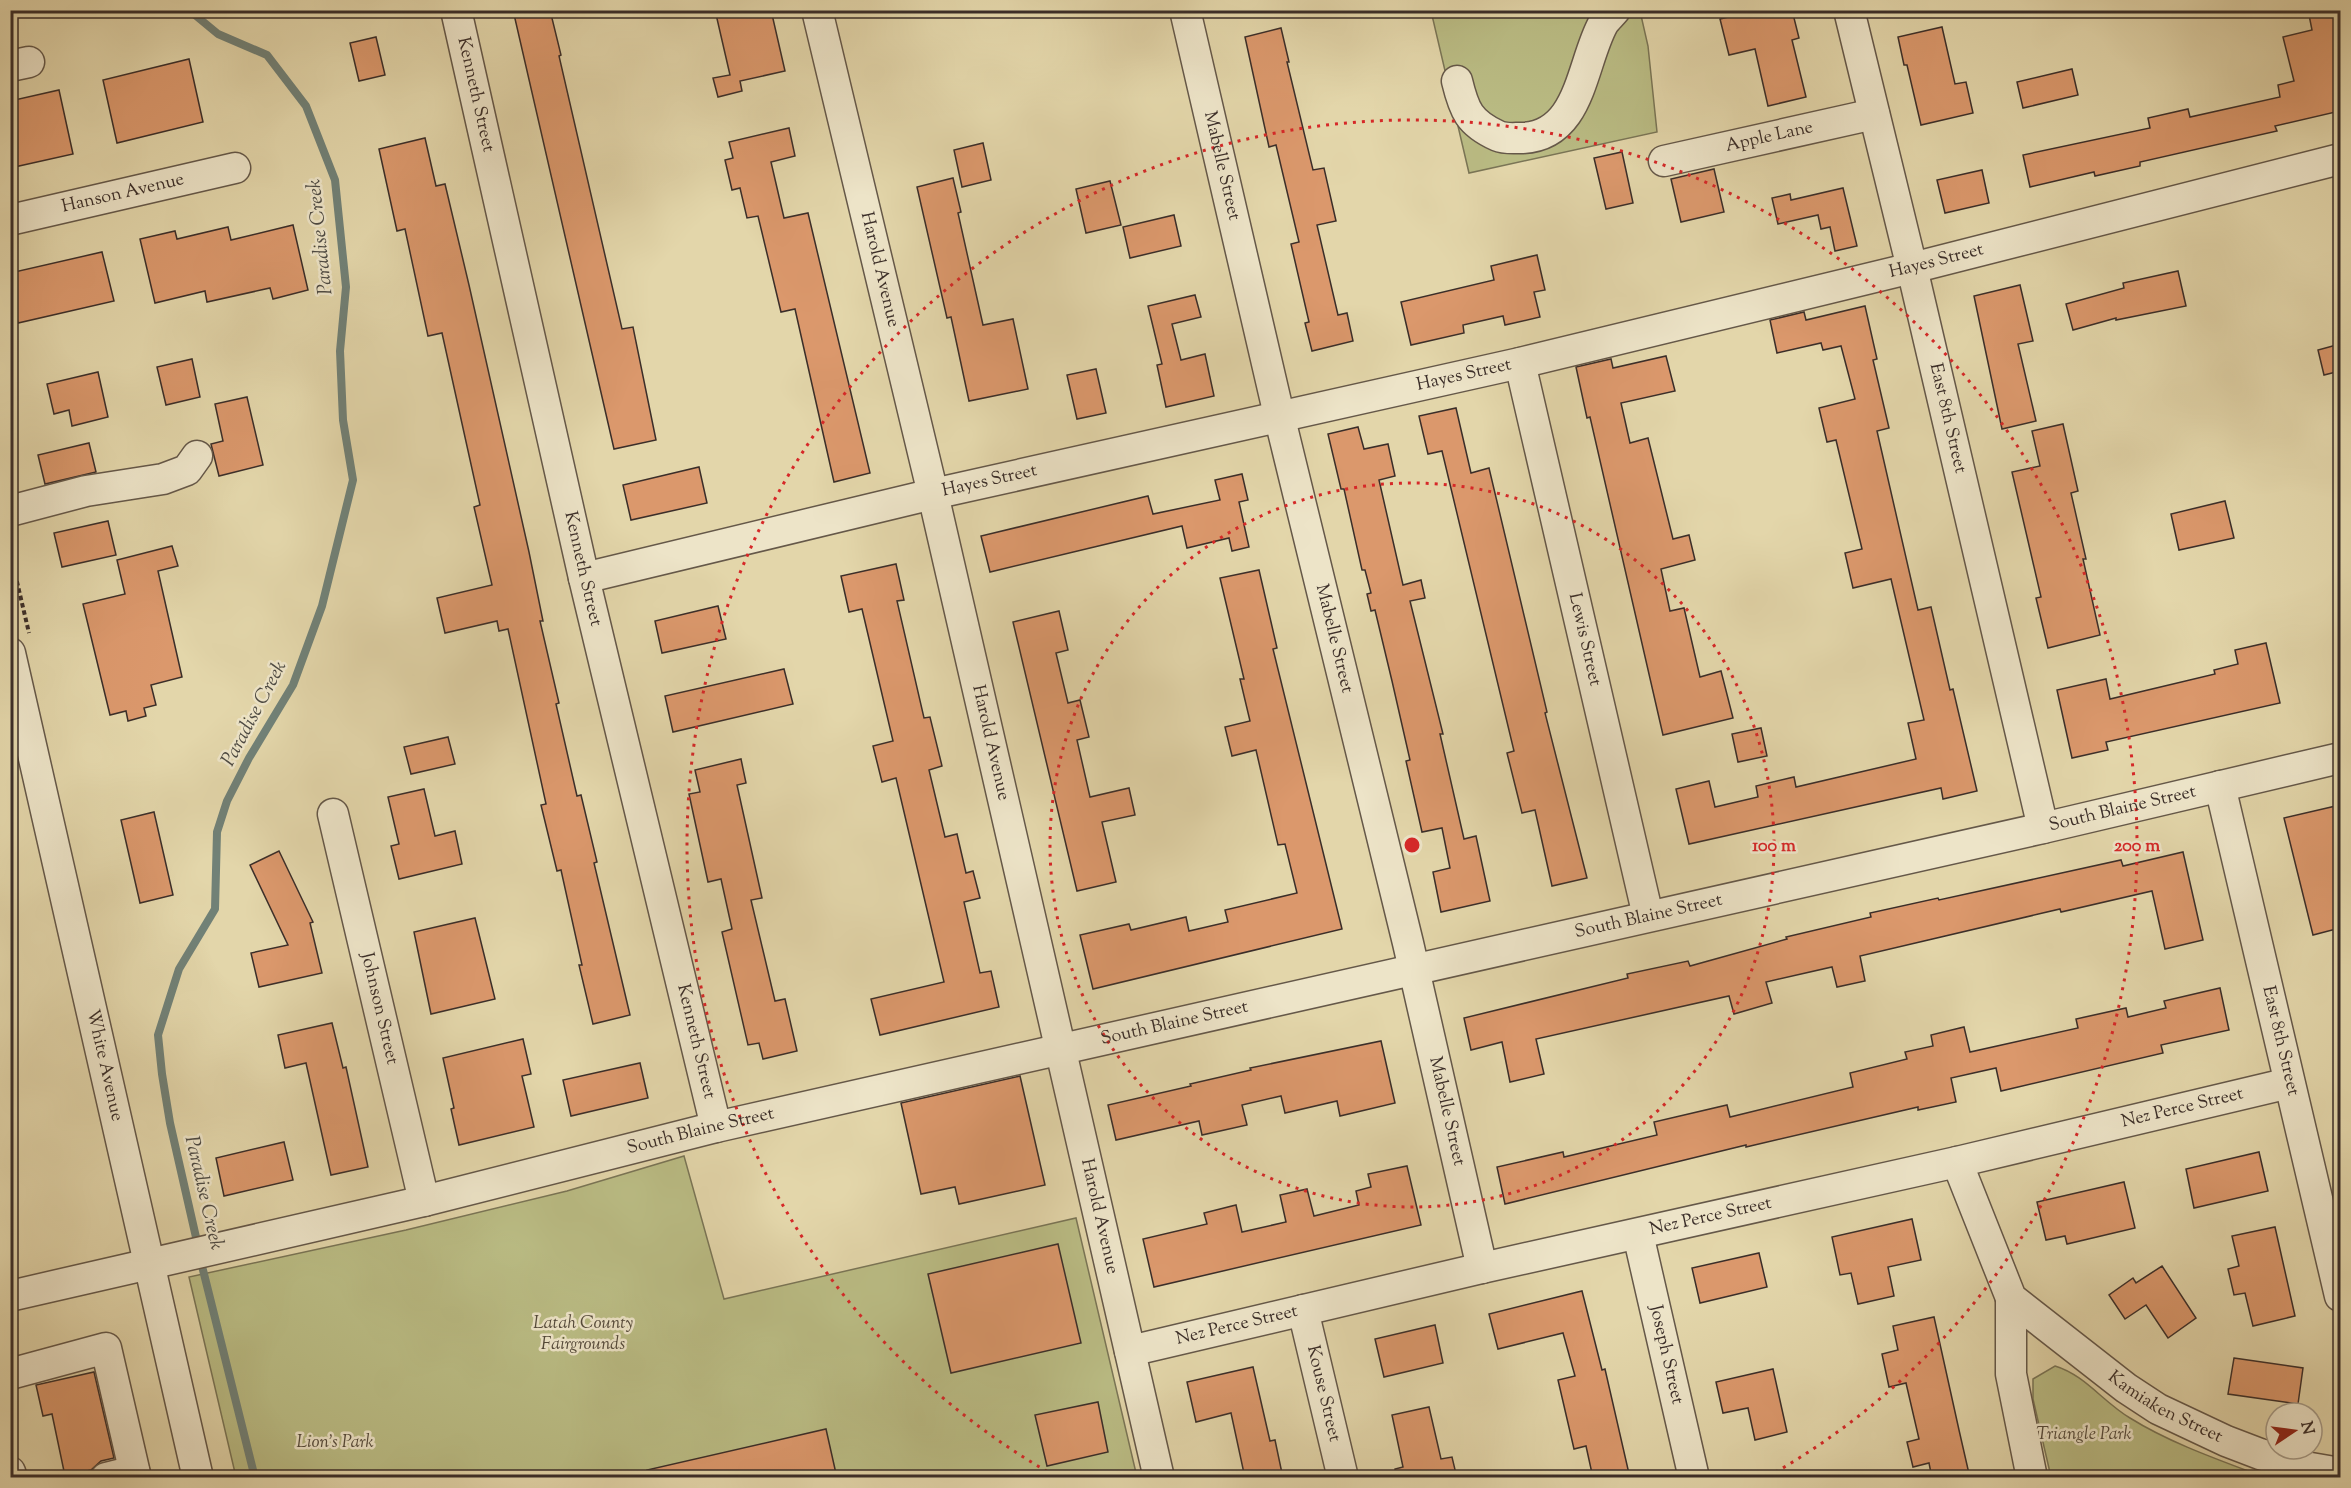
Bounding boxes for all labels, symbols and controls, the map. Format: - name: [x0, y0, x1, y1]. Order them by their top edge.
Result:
- street label: Kenneth Street: [450, 35, 501, 155]
- street label: Mabelle Street: [1196, 109, 1246, 223]
- street label: Apple Lane: [1723, 115, 1816, 160]
- street label: Hanson Avenue: [59, 167, 187, 221]
- water label: Paradise Creek: [301, 178, 341, 296]
- street label: Harold Avenue: [853, 209, 906, 330]
- street label: Hayes Street: [1886, 237, 1987, 286]
- street label: Hayes Street: [1414, 352, 1514, 399]
- street label: East 8th Street: [1922, 361, 1973, 476]
- street label: Hayes Street: [940, 458, 1040, 505]
- street label: Kenneth Street: [556, 509, 608, 629]
- street label: Mabelle Street: [1308, 581, 1359, 696]
- street label: Lewis Street: [1561, 590, 1607, 689]
- water label: Paradise Creek: [215, 656, 295, 772]
- street label: Harold Avenue: [964, 682, 1016, 803]
- street label: South Blaine Street: [2046, 779, 2199, 839]
- text: 100 m: [1752, 834, 1796, 860]
- text: 200 m: [2114, 834, 2160, 860]
- centre of rings: [1402, 835, 1422, 855]
- street label: South Blaine Street: [1572, 888, 1725, 946]
- street label: Johnson Street: [353, 949, 404, 1067]
- street label: Kenneth Street: [669, 982, 722, 1102]
- street label: East 8th Street: [2254, 983, 2306, 1099]
- street label: South Blaine Street: [1098, 994, 1251, 1053]
- street label: White Avenue: [79, 1007, 129, 1124]
- street label: Mabelle Street: [1421, 1054, 1471, 1169]
- street label: Nez Perce Street: [2119, 1081, 2246, 1135]
- street label: South Blaine Street: [624, 1101, 777, 1162]
- water label: Paradise Creek: [176, 1133, 230, 1253]
- street label: Harold Avenue: [1073, 1156, 1125, 1277]
- street label: Nez Perce Street: [1647, 1191, 1774, 1243]
- street label: Nez Perce Street: [1173, 1299, 1301, 1353]
- street label: Joseph Street: [1642, 1302, 1690, 1407]
- park label: Latah County Fairgrounds: [533, 1311, 633, 1358]
- street label: Kouse Street: [1299, 1343, 1347, 1444]
- street label: Kamiaken Street: [2102, 1365, 2227, 1450]
- north arrow: [2264, 1401, 2324, 1461]
- text: N: [2294, 1419, 2319, 1437]
- park label: Triangle Park: [2036, 1422, 2132, 1448]
- park label: Lion's Park: [296, 1430, 374, 1456]

